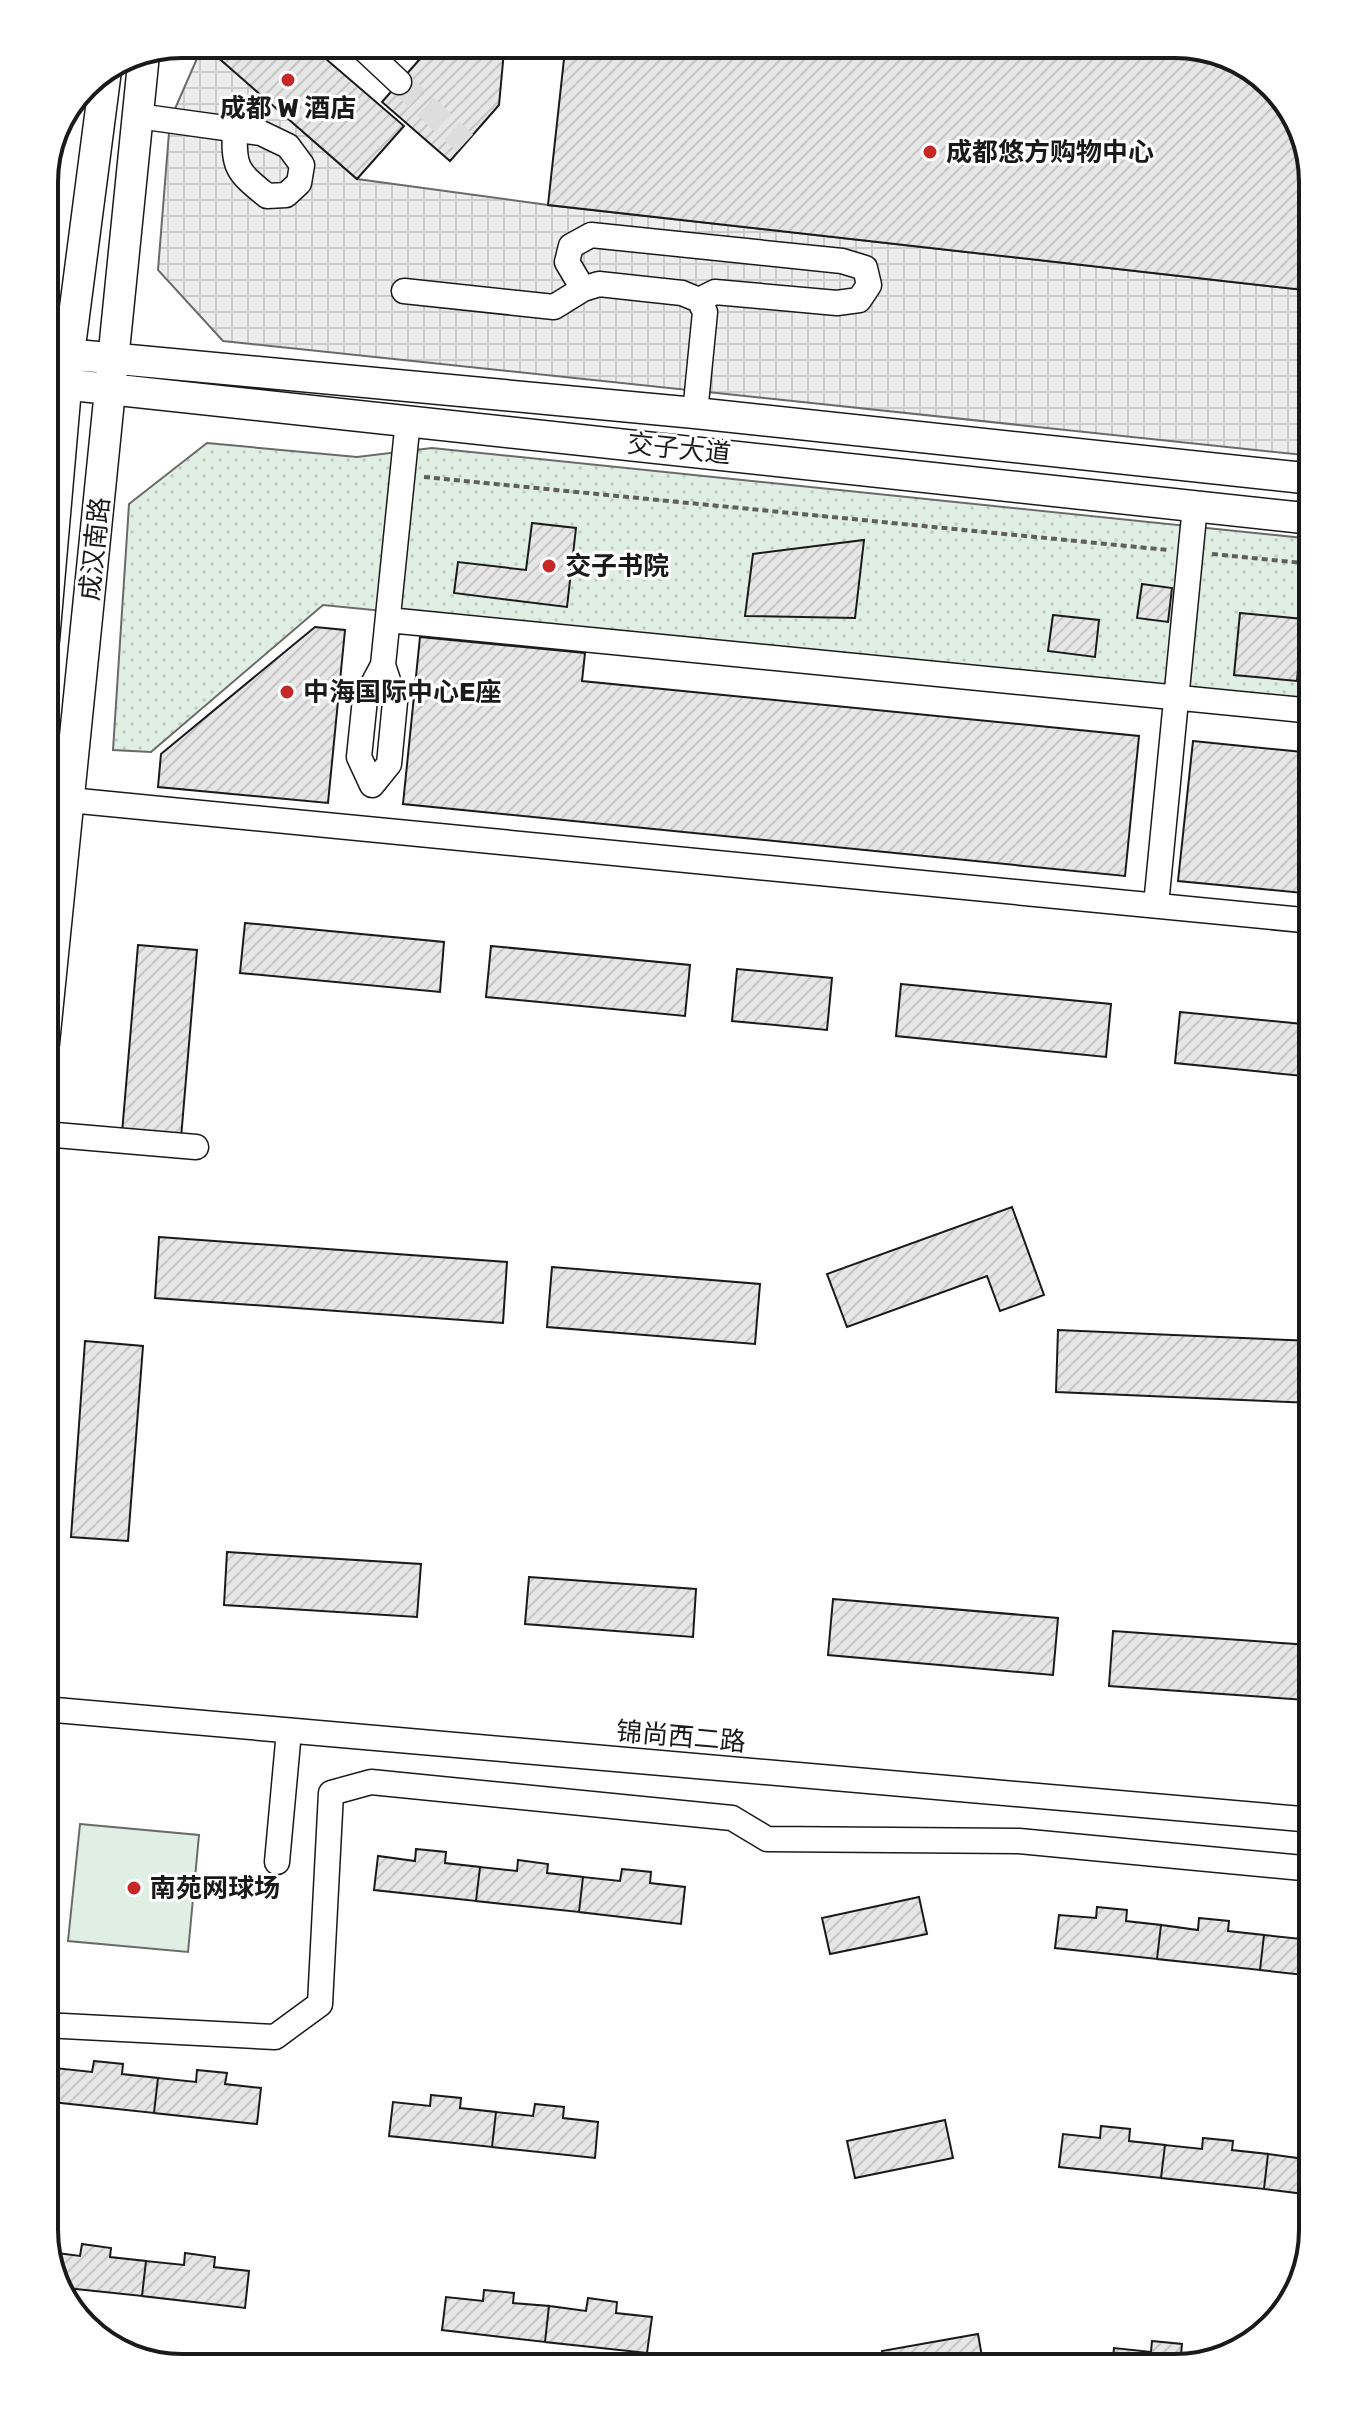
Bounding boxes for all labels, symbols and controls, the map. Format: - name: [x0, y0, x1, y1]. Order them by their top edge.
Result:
- marker: 成都 W 酒店: [279, 71, 297, 89]
- place label: 成都 W 酒店: [220, 93, 356, 124]
- place label: 成都悠方购物中心: [946, 137, 1154, 168]
- marker: 成都悠方购物中心: [921, 143, 939, 161]
- street label: 交子大道: [626, 428, 732, 470]
- street label: 成汉南路: [74, 496, 116, 602]
- place label: 交子书院: [565, 551, 669, 582]
- marker: 交子书院: [540, 557, 558, 575]
- place label: 中海国际中心E座: [303, 677, 502, 708]
- marker: 中海国际中心E座: [278, 683, 296, 701]
- street label: 锦尚西二路: [615, 1716, 747, 1758]
- place label: 南苑网球场: [150, 1873, 280, 1904]
- marker: 南苑网球场: [125, 1879, 143, 1897]

